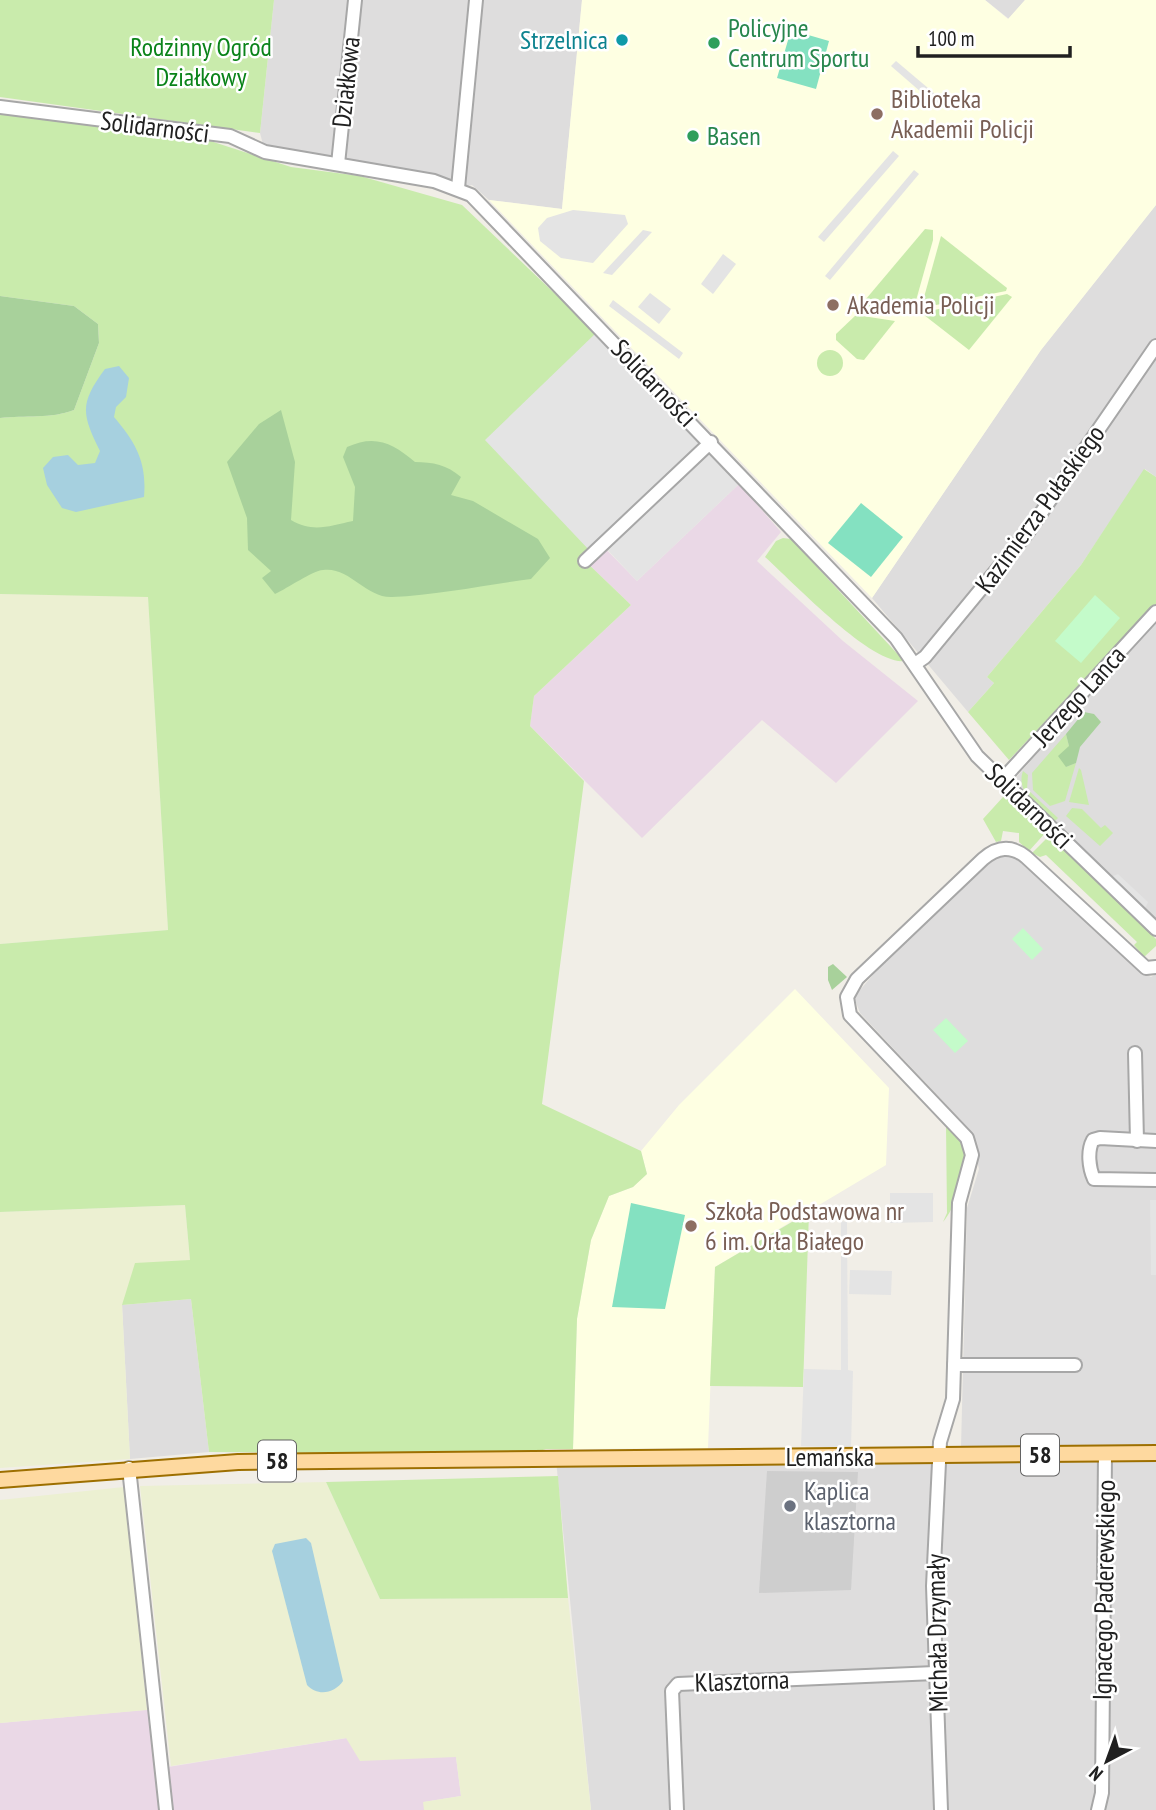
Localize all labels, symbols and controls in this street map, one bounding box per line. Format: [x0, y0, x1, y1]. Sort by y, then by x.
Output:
place label: Policyjne Centrum Sportu [728, 11, 869, 74]
scale bar [918, 14, 1070, 58]
place label: Strzelnica [520, 23, 608, 56]
text: 100 m [928, 25, 974, 52]
park label: Rodzinny Ogród Działkowy [130, 30, 272, 93]
marker: Strzelnica [614, 32, 630, 48]
street label: Działkowa [324, 35, 367, 129]
marker: Policyjne Centrum Sportu [706, 35, 722, 51]
place label: Biblioteka Akademii Policji [891, 82, 1034, 145]
street label: Solidarności [99, 103, 211, 150]
marker: Biblioteka Akademii Policji [869, 106, 885, 122]
place label: Basen [707, 119, 761, 152]
marker: Basen [685, 128, 701, 144]
place label: Akademia Policji [847, 288, 995, 321]
marker: Akademia Policji [825, 297, 841, 313]
street label: Solidarności [605, 332, 704, 433]
street label: Kazimierza Pułaskiego [968, 418, 1112, 599]
street label: Jerzego Lanca [1024, 639, 1132, 753]
street label: Solidarności [979, 756, 1080, 855]
place label: Szkoła Podstawowa nr 6 im. Orła Białego [705, 1194, 904, 1257]
marker: Szkoła Podstawowa nr 6 im. Orła Białego [683, 1218, 699, 1234]
road number: 58 [1021, 1434, 1059, 1476]
street label: Lemańska [786, 1440, 874, 1473]
road number: 58 [258, 1441, 296, 1482]
place label: Kaplica klasztorna [804, 1474, 896, 1537]
street label: Ignacego Paderewskiego [1085, 1480, 1122, 1700]
marker: Kaplica klasztorna [782, 1498, 798, 1514]
street label: Michała Drzymały [919, 1553, 954, 1712]
street label: Klasztorna [694, 1662, 790, 1699]
north arrow [1072, 1726, 1142, 1796]
text: N [1084, 1761, 1108, 1786]

